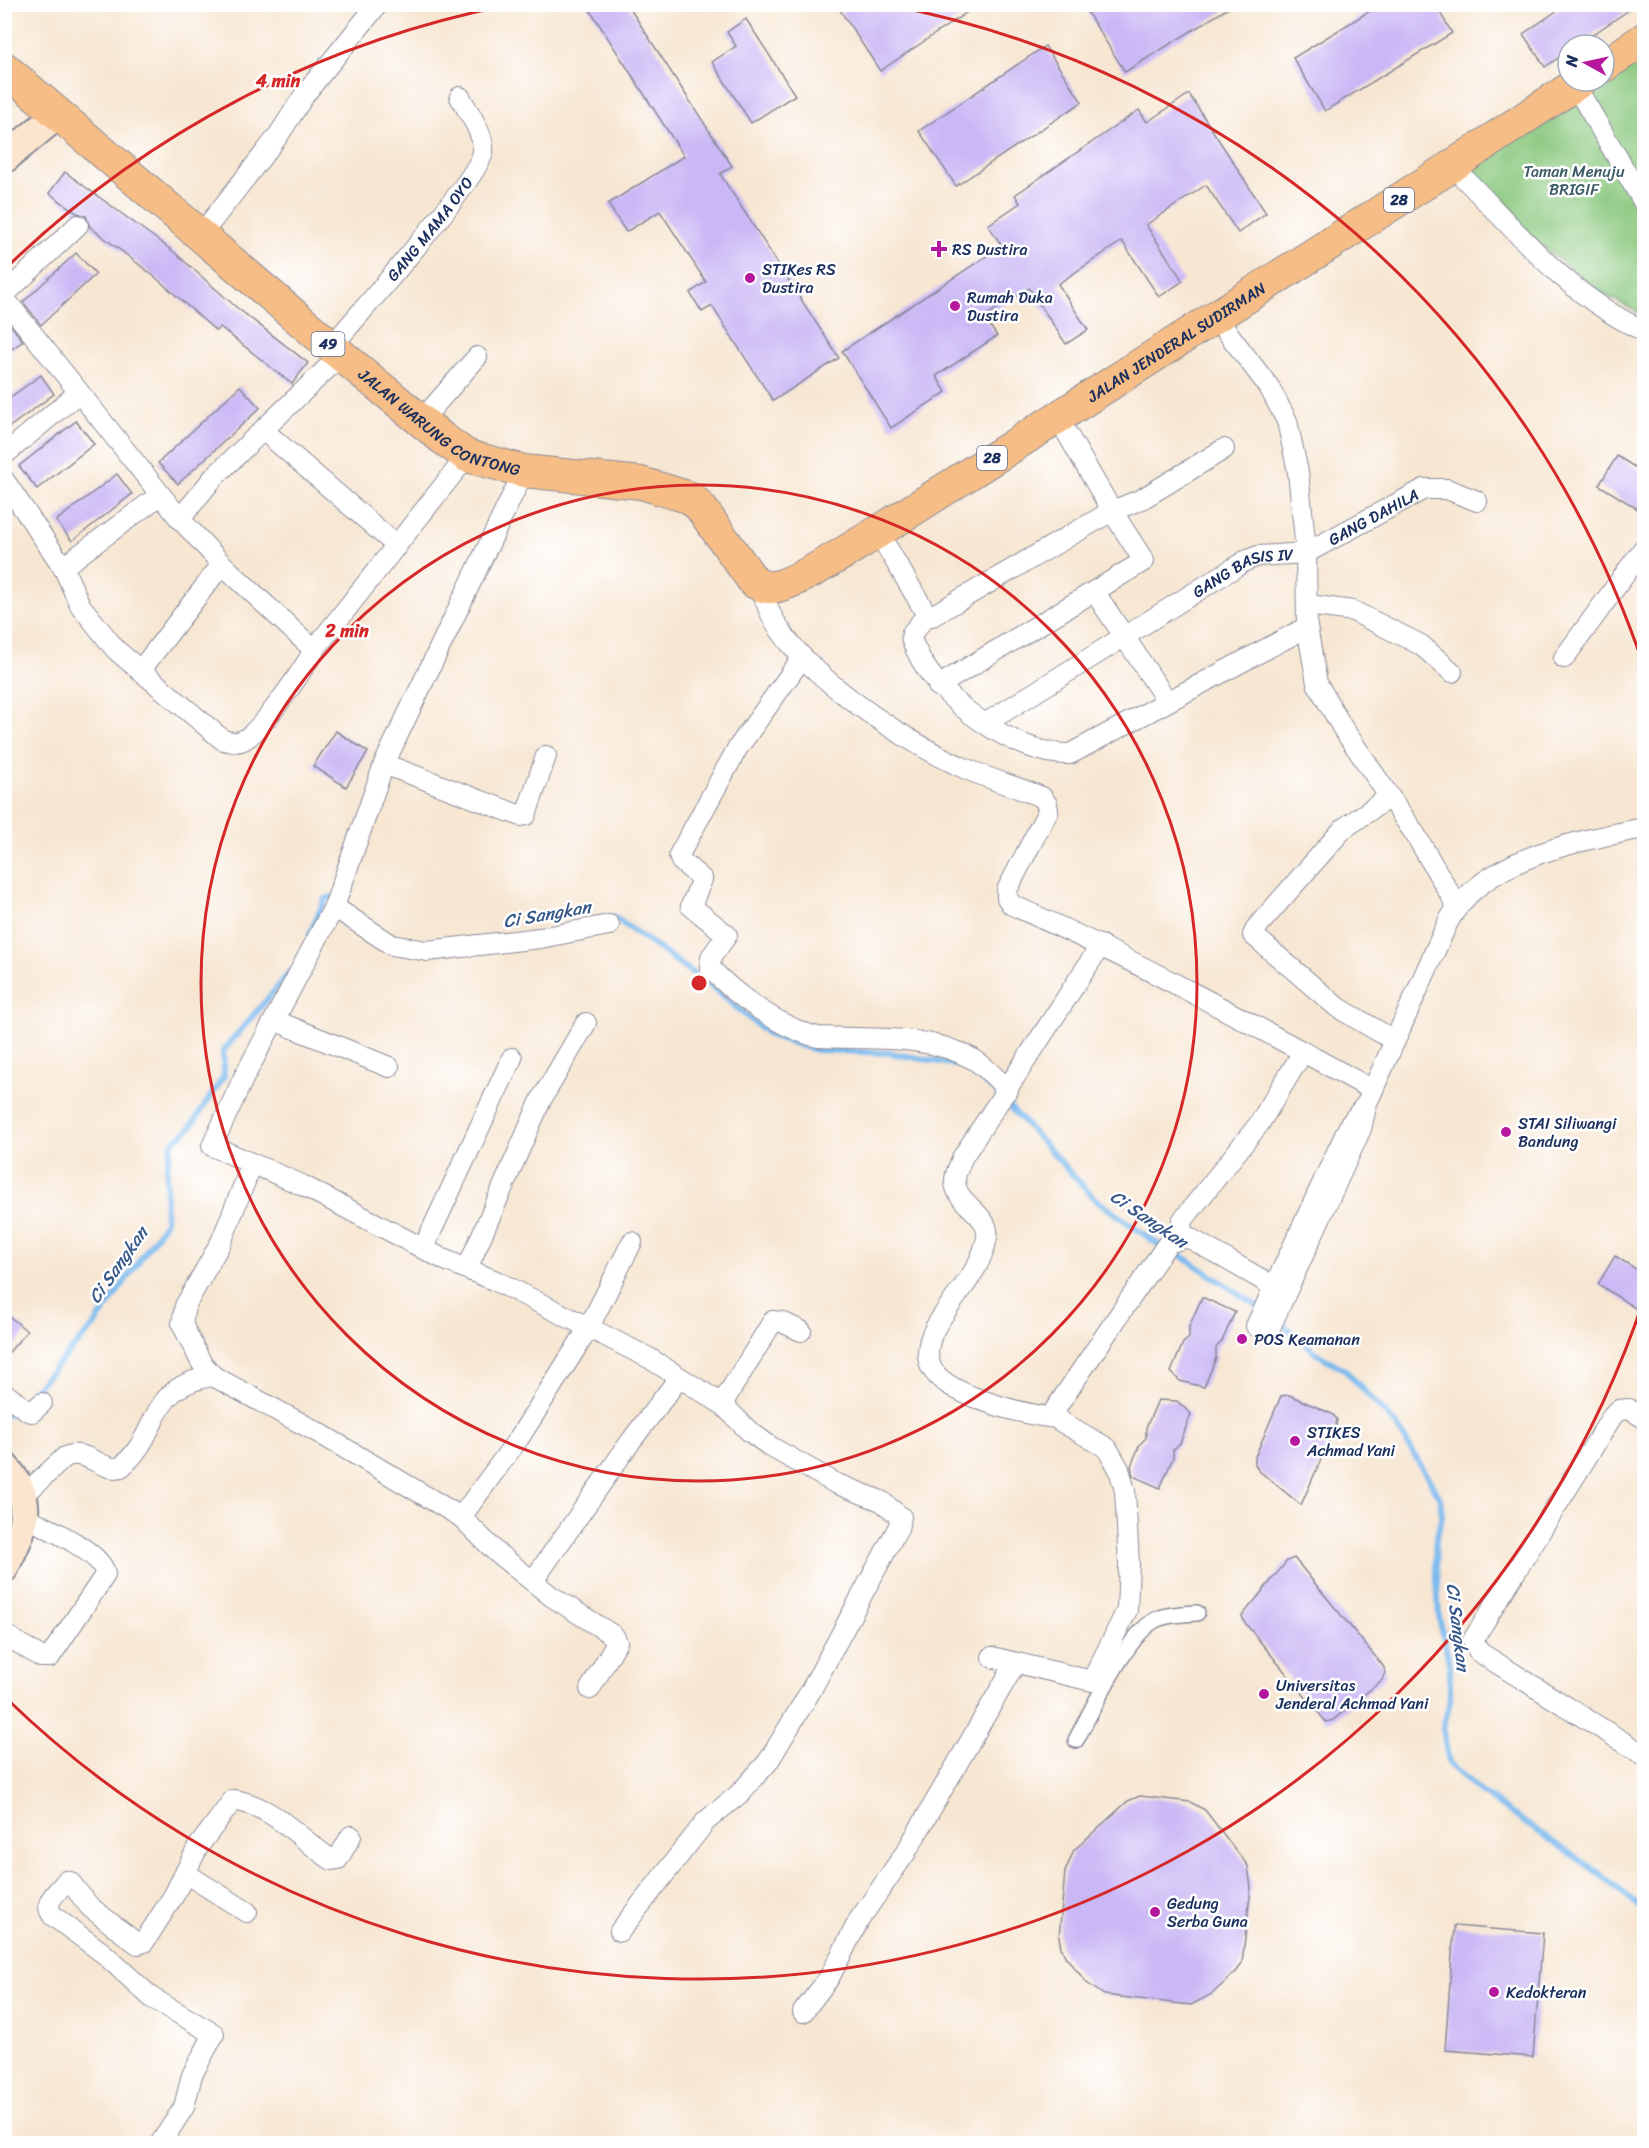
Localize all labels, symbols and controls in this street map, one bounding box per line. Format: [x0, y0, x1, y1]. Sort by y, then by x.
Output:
north arrow [1556, 33, 1616, 93]
text: N [1556, 53, 1587, 69]
text: 4 min [255, 65, 301, 97]
park label: Taman Menuju BRIGIF [1523, 157, 1625, 204]
street label: GANG MAMA OYO [379, 170, 481, 288]
road number: 28 [1384, 188, 1414, 212]
place label: RS Dustira [952, 235, 1027, 264]
marker: RS Dustira [930, 240, 948, 258]
place label: STIKes RS Dustira [762, 255, 836, 302]
marker: STIKes RS Dustira [743, 271, 757, 285]
street label: JALAN JENDERAL SUDIRMAN [1080, 274, 1272, 410]
place label: Rumah Duka Dustira [967, 283, 1053, 330]
marker: Rumah Duka Dustira [948, 299, 962, 313]
road number: 49 [312, 332, 344, 356]
street label: JALAN WARUNG CONTONG [351, 360, 524, 484]
road number: 28 [977, 446, 1007, 470]
street label: GANG DAHILA [1322, 480, 1424, 553]
street label: GANG BASIS IV [1186, 539, 1295, 605]
text: 2 min [324, 615, 369, 647]
water label: Ci Sangkan [501, 890, 596, 937]
centre of rings [689, 973, 709, 993]
place label: STAI Siliwangi Bandung [1518, 1109, 1617, 1156]
marker: STAI Siliwangi Bandung [1499, 1125, 1513, 1139]
water label: Ci Sangkan [1103, 1181, 1196, 1258]
water label: Ci Sangkan [80, 1218, 158, 1310]
place label: POS Keamanan [1254, 1325, 1360, 1354]
marker: POS Keamanan [1235, 1332, 1249, 1346]
place label: STIKES Achmad Yani [1306, 1418, 1396, 1465]
marker: STIKES Achmad Yani [1288, 1434, 1302, 1448]
water label: Ci Sangkan [1437, 1581, 1480, 1675]
place label: Universitas Jenderal Achmad Yani [1275, 1671, 1429, 1718]
marker: Universitas Jenderal Achmad Yani [1257, 1687, 1271, 1701]
place label: Gedung Serba Guna [1167, 1889, 1248, 1936]
marker: Gedung Serba Guna [1148, 1905, 1162, 1919]
place label: Kedokteran [1506, 1978, 1587, 2007]
marker: Kedokteran [1487, 1985, 1501, 1999]

